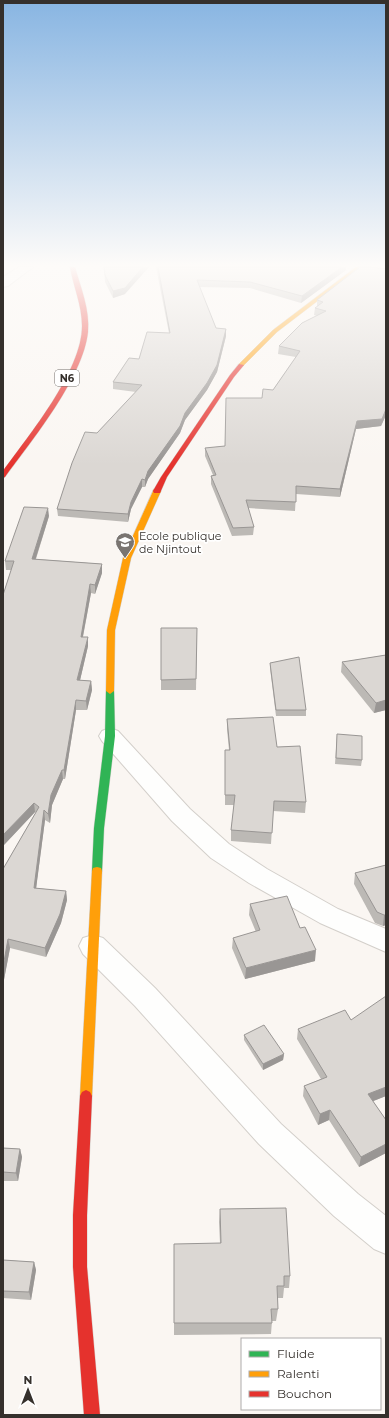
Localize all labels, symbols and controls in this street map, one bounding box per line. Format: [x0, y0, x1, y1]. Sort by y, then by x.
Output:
road number: N6 [55, 370, 79, 386]
place label: Ecole publique de Njintout [139, 529, 222, 556]
school or university icon: Ecole publique de Njintout [114, 531, 136, 559]
legend [241, 1338, 381, 1410]
text: Fluide [277, 1346, 315, 1361]
text: Ralenti [277, 1366, 319, 1381]
north arrow [8, 1370, 48, 1410]
text: N [24, 1373, 32, 1387]
text: Bouchon [277, 1386, 332, 1401]

